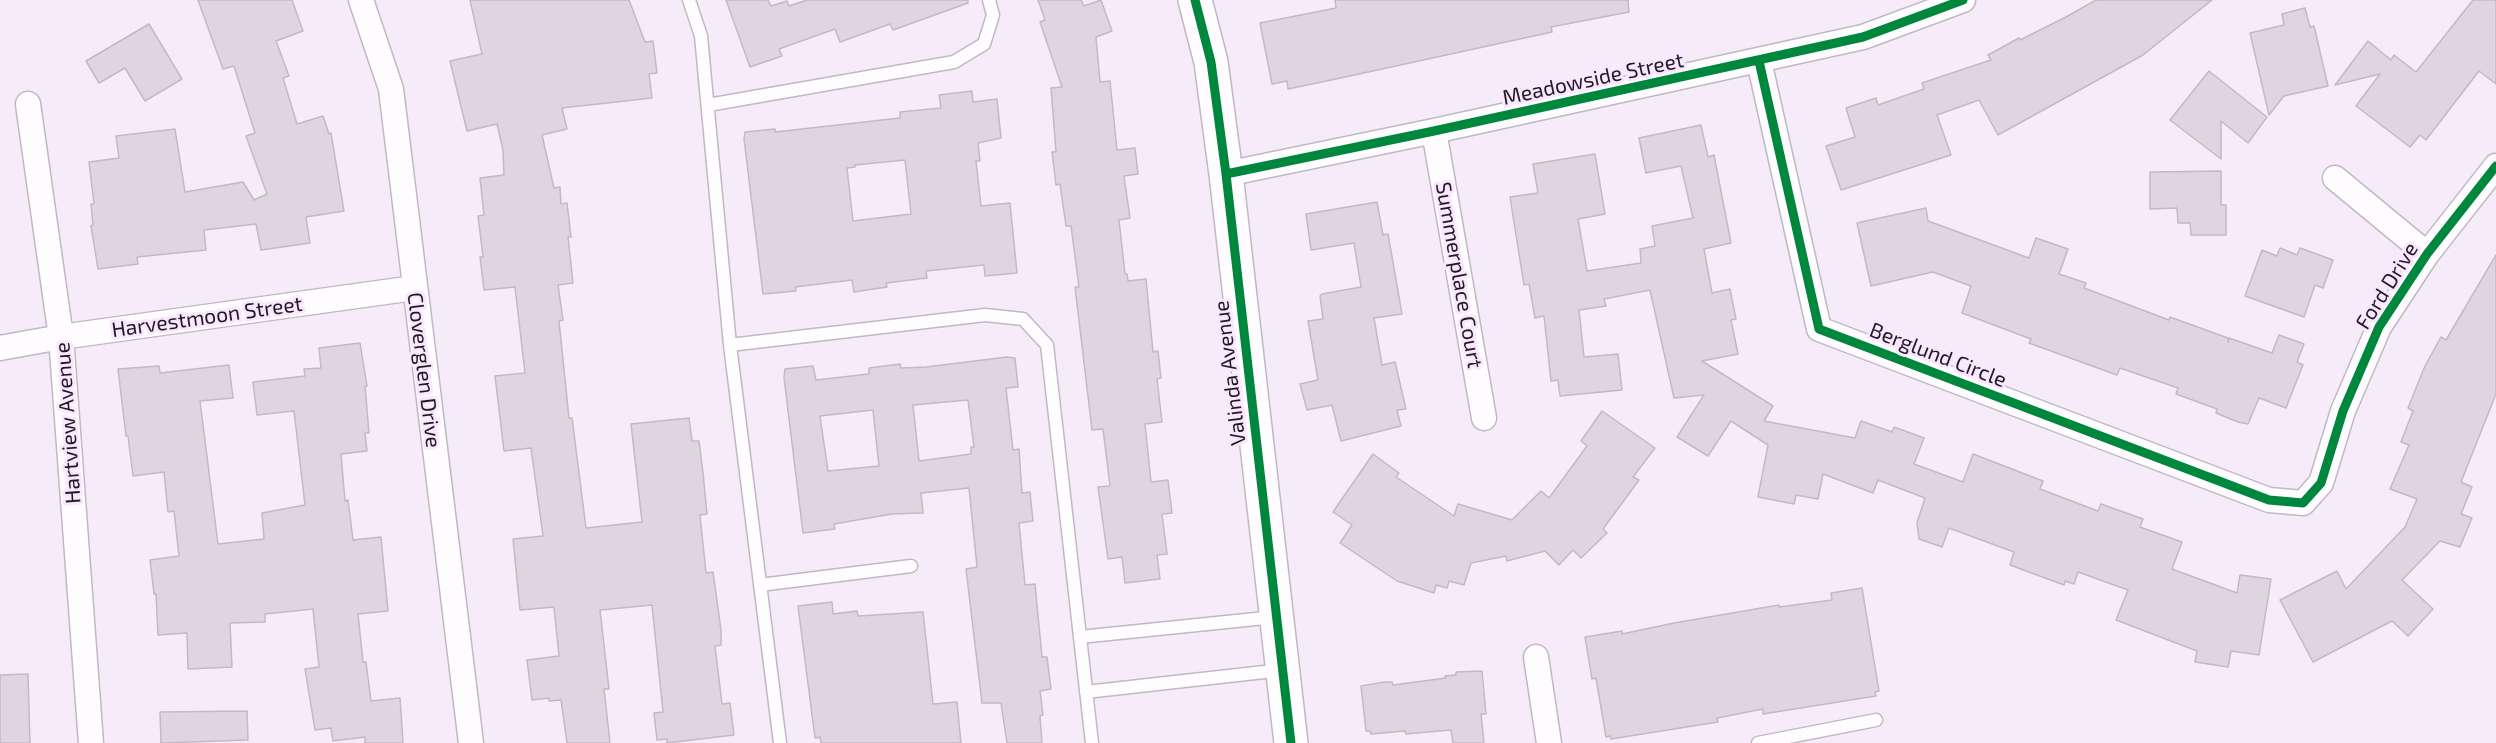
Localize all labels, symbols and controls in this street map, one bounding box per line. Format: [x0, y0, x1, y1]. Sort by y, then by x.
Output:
street label: Meadowside Street [1500, 47, 1686, 111]
street label: Summerplace Court [1430, 180, 1488, 370]
street label: Ford Drive [2350, 238, 2424, 334]
street label: Harvestmoon Street [110, 291, 304, 343]
street label: Cloverglen Drive [402, 291, 446, 449]
street label: Valinda Avenue [1209, 299, 1251, 447]
street label: Berglund Circle [1866, 317, 2010, 393]
street label: Hartview Avenue [50, 341, 86, 505]

